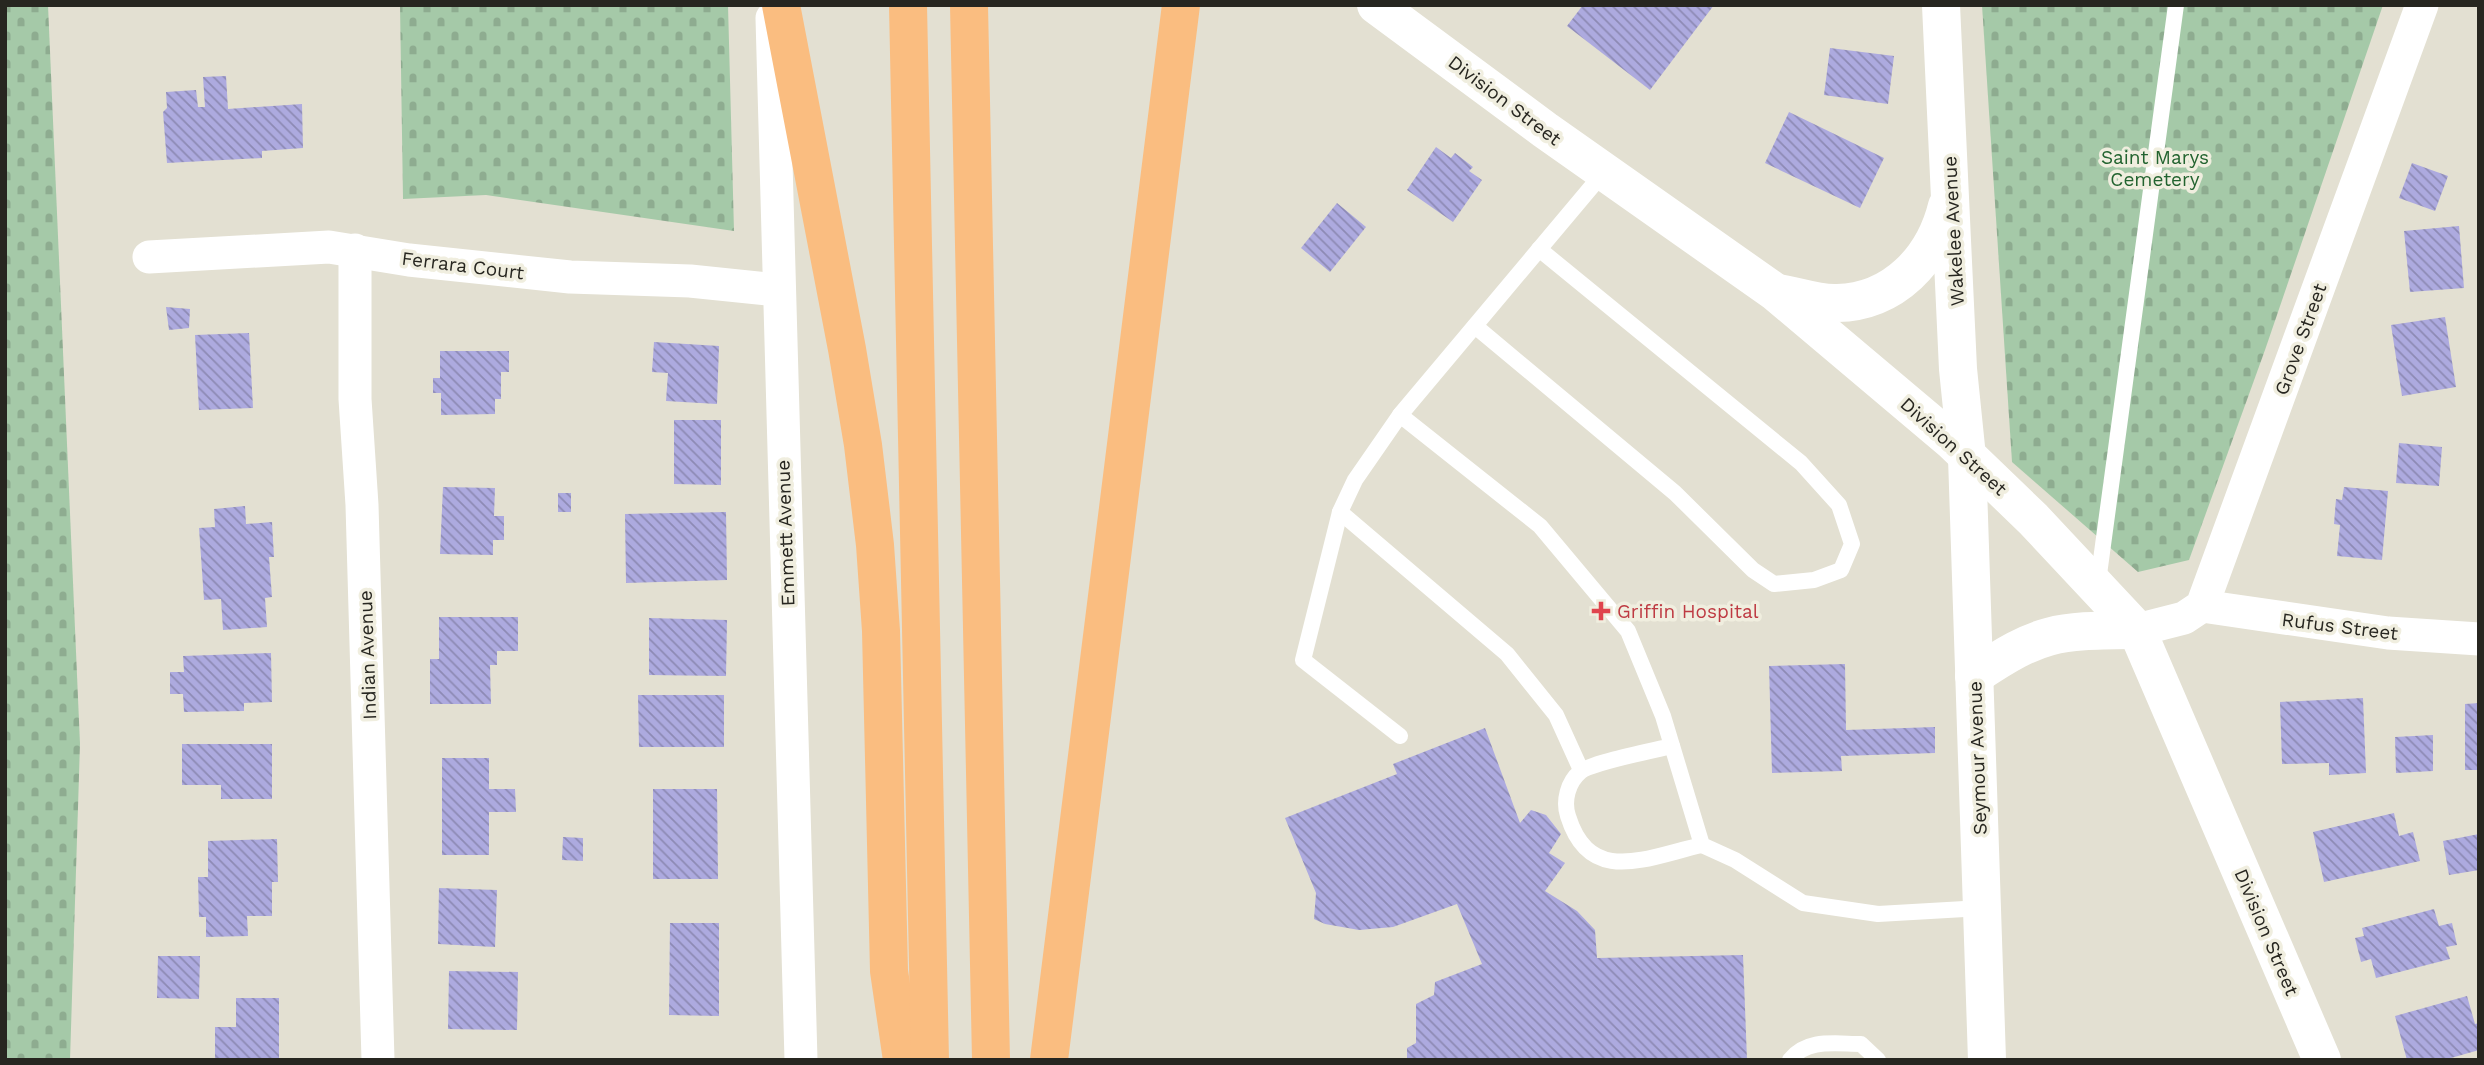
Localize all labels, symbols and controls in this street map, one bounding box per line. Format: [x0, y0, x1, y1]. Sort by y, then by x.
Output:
street label: Division Street [1444, 50, 1566, 150]
park label: Saint Marys Cemetery [2101, 146, 2209, 191]
street label: Wakelee Avenue [1938, 155, 1969, 307]
street label: Ferrara Court [400, 247, 525, 284]
street label: Grove Street [2270, 280, 2331, 398]
street label: Division Street [1896, 392, 2012, 500]
street label: Emmett Avenue [771, 459, 800, 607]
street label: Indian Avenue [354, 590, 381, 720]
place label: Griffin Hospital [1617, 600, 1759, 623]
marker: Griffin Hospital [1591, 601, 1611, 621]
street label: Rufus Street [2280, 608, 2399, 645]
street label: Seymour Avenue [1963, 681, 1992, 835]
street label: Division Street [2229, 865, 2304, 999]

